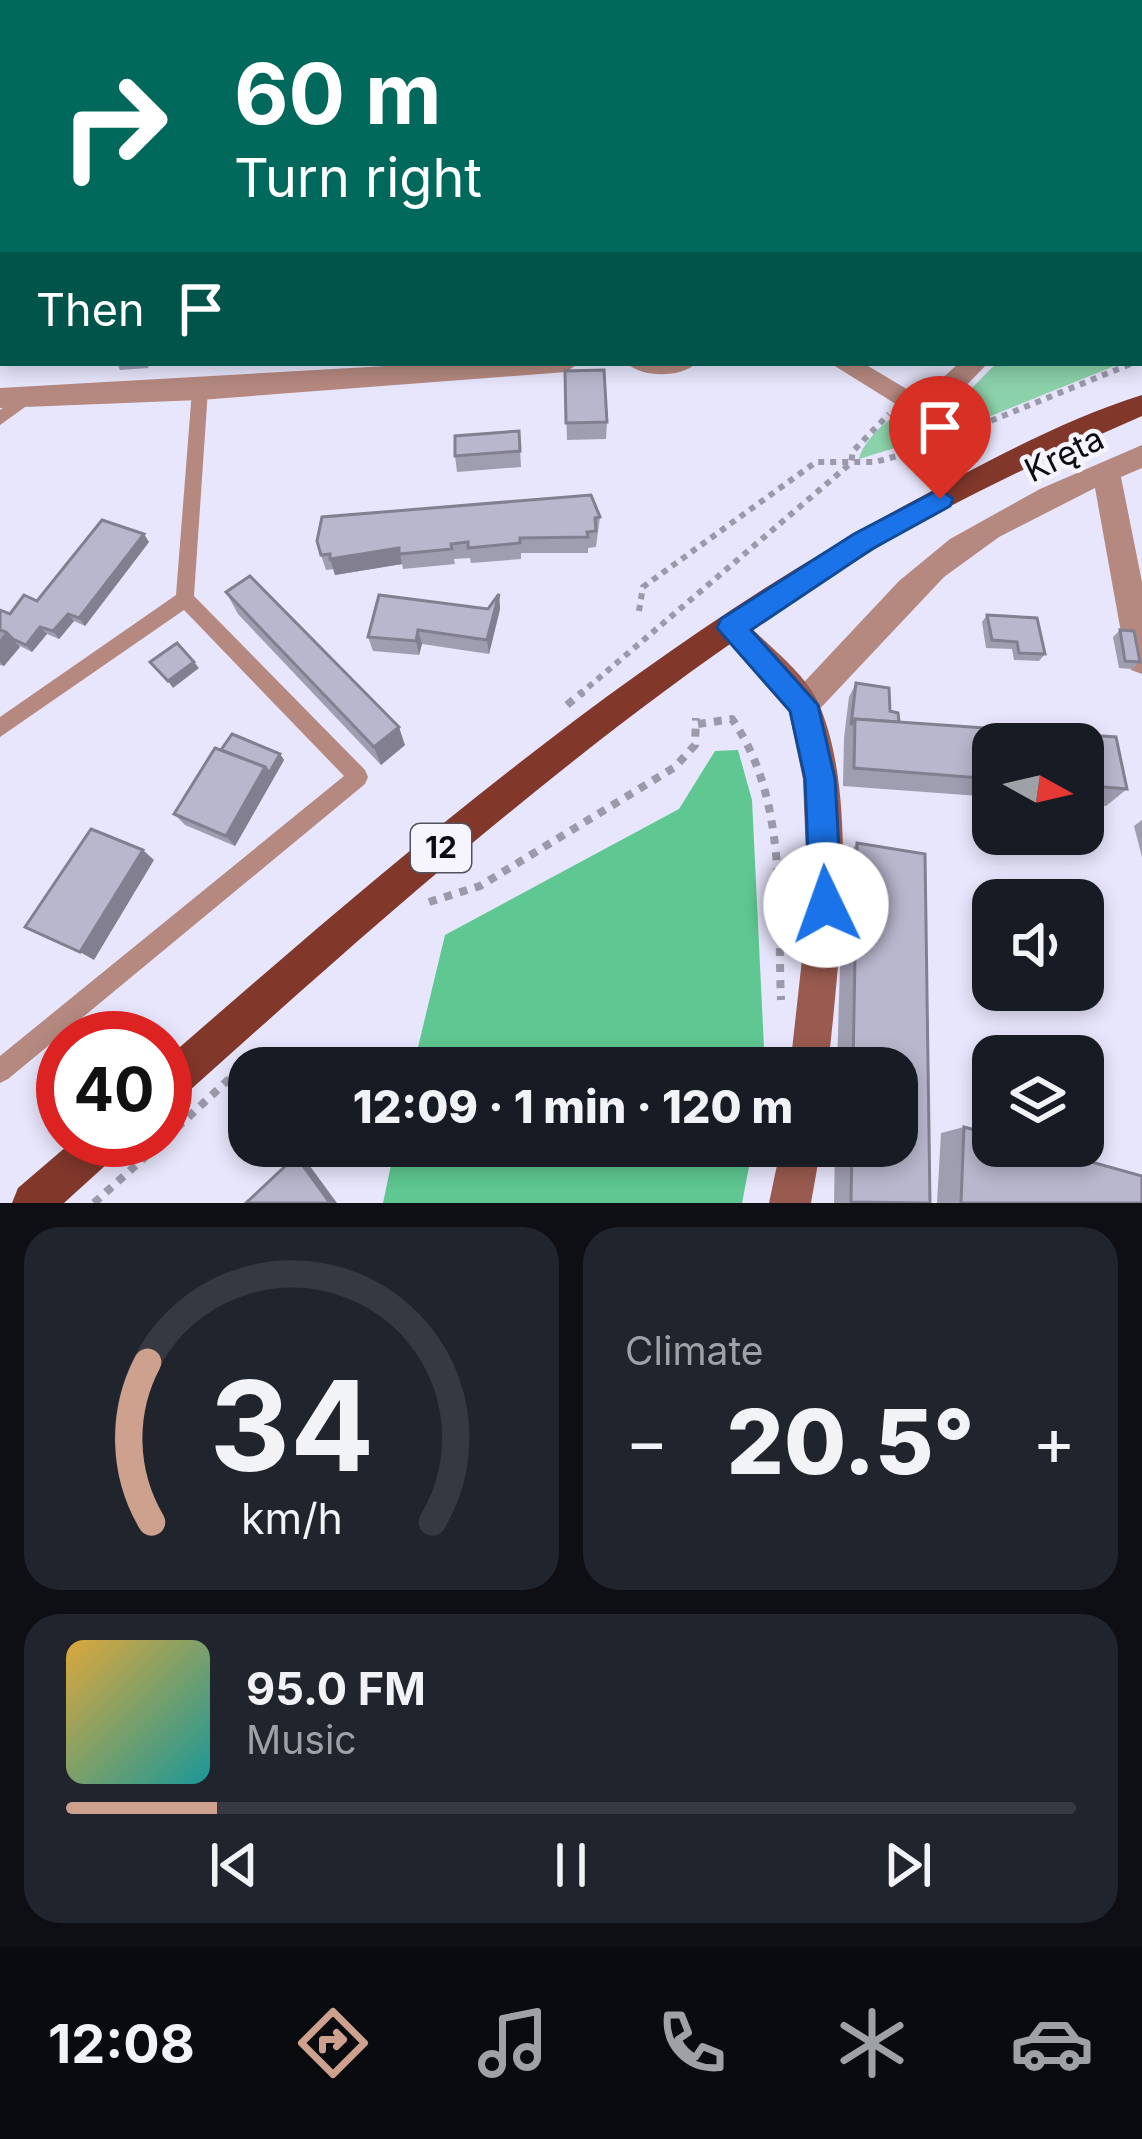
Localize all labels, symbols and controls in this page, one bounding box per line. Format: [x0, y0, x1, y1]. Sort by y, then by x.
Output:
text: 60 m [234, 43, 442, 144]
icon: right [36, 48, 192, 204]
text: Turn right [234, 145, 482, 210]
icon: arrive [168, 276, 234, 342]
text: Then [36, 282, 144, 337]
pin [889, 376, 991, 499]
icon: arrive [907, 394, 973, 460]
street label: Kręta [1018, 418, 1110, 490]
north arrow [972, 723, 1104, 855]
map controls [972, 723, 1104, 1167]
road number: 12 [411, 824, 471, 872]
position arrow [763, 842, 889, 968]
button: sound [972, 879, 1104, 1011]
speed limit sign: 40 [36, 1011, 192, 1167]
button: layers [972, 1035, 1104, 1167]
text: 12:09 · 1 min · 120 m [353, 1079, 793, 1134]
text: Climate [625, 1327, 764, 1374]
text: 34 [209, 1350, 374, 1501]
text: 20.5° [727, 1387, 974, 1496]
text: − [625, 1401, 669, 1481]
text: + [1032, 1401, 1076, 1481]
text: km/h [241, 1491, 342, 1543]
text: 95.0 FM [246, 1661, 426, 1716]
text: Music [246, 1716, 357, 1763]
icon: previous [201, 1832, 267, 1898]
icon: pause [538, 1832, 604, 1898]
icon: next [875, 1832, 941, 1898]
icon: directions [291, 2001, 375, 2085]
icon: music [471, 2001, 555, 2085]
icon: phone [650, 2001, 734, 2085]
icon: climate [830, 2001, 914, 2085]
icon: car [1010, 2001, 1094, 2085]
text: 12:08 [48, 2011, 195, 2076]

